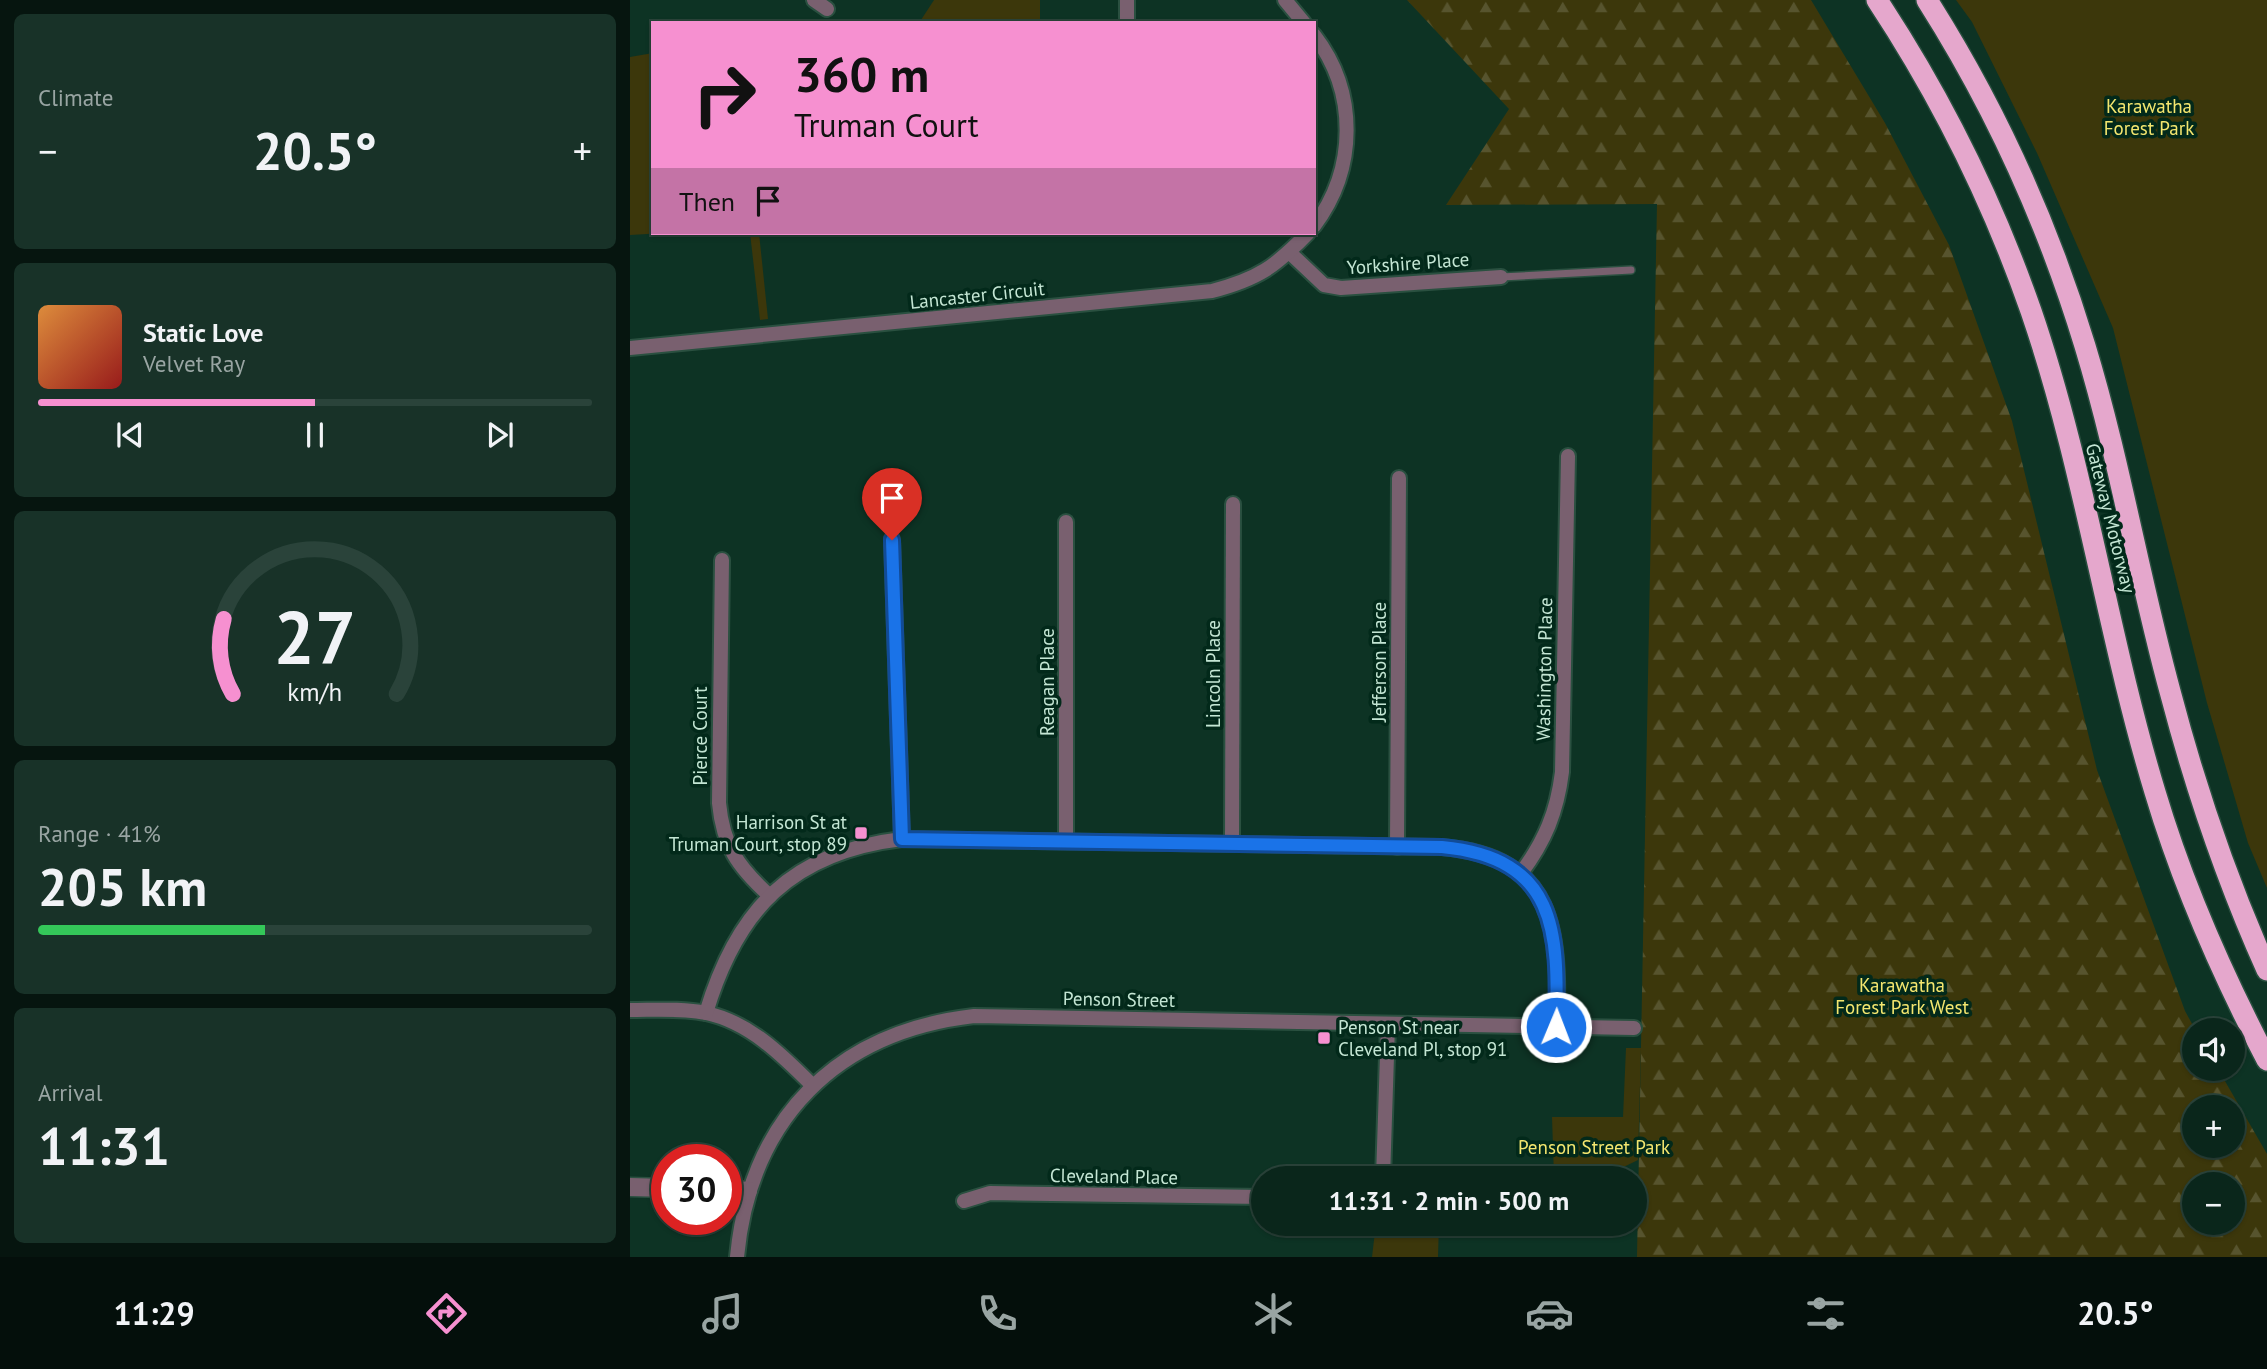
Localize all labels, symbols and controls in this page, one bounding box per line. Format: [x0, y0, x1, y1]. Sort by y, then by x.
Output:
text: 360 m [794, 42, 929, 106]
icon: right [679, 49, 770, 140]
text: Climate [38, 83, 113, 112]
park label: Karawatha Forest Park [2104, 94, 2194, 140]
text: Truman Court [794, 104, 979, 146]
text: 20.5° [253, 117, 377, 184]
text: − [38, 126, 57, 175]
text: + [573, 126, 592, 175]
icon: arrive [749, 182, 787, 220]
text: Then [679, 185, 735, 218]
street label: Yorkshire Place [1346, 247, 1470, 279]
street label: Lancaster Circuit [908, 276, 1046, 314]
text: Static Love [143, 316, 264, 349]
text: Velvet Ray [143, 349, 245, 378]
icon: previous [111, 416, 149, 454]
icon: pause [296, 416, 334, 454]
icon: next [481, 416, 519, 454]
street label: Gateway Motorway [2081, 441, 2141, 596]
pin [862, 468, 922, 540]
icon: arrive [873, 479, 911, 517]
text: 27 [274, 591, 356, 685]
street label: Washington Place [1531, 597, 1557, 741]
street label: Jefferson Place [1367, 602, 1391, 723]
street label: Lincoln Place [1201, 620, 1225, 728]
street label: Reagan Place [1035, 628, 1059, 736]
text: km/h [288, 676, 342, 708]
street label: Pierce Court [688, 686, 712, 785]
place label: Harrison St at Truman Court, stop 89 [669, 810, 848, 856]
text: Range · 41% [38, 819, 161, 848]
marker: Harrison St at Truman Court, stop 89 [853, 825, 869, 841]
text: 205 km [38, 853, 207, 920]
park label: Karawatha Forest Park West [1835, 973, 1969, 1019]
street label: Penson Street [1063, 986, 1176, 1012]
position arrow [1519, 990, 1593, 1064]
place label: Penson St near Cleveland Pl, stop 91 [1338, 1015, 1507, 1061]
map controls [2182, 1018, 2245, 1235]
button: sound [2182, 1018, 2245, 1081]
marker: Penson St near Cleveland Pl, stop 91 [1316, 1030, 1332, 1046]
text: Arrival [38, 1078, 102, 1107]
button: + [2182, 1095, 2245, 1158]
text: 11:31 [38, 1112, 170, 1179]
park label: Penson Street Park [1518, 1135, 1670, 1159]
speed limit sign: 30 [651, 1144, 742, 1235]
street label: Cleveland Place [1050, 1163, 1178, 1189]
button: − [2182, 1172, 2245, 1235]
text: 11:31 · 2 min · 500 m [1329, 1184, 1569, 1217]
icon: directions [422, 1289, 471, 1338]
icon: music [698, 1289, 747, 1338]
icon: phone [973, 1289, 1022, 1338]
icon: climate [1249, 1289, 1298, 1338]
icon: car [1525, 1289, 1574, 1338]
icon: filters [1801, 1289, 1850, 1338]
text: 11:29 [113, 1292, 195, 1334]
text: 20.5° [2077, 1292, 2154, 1334]

